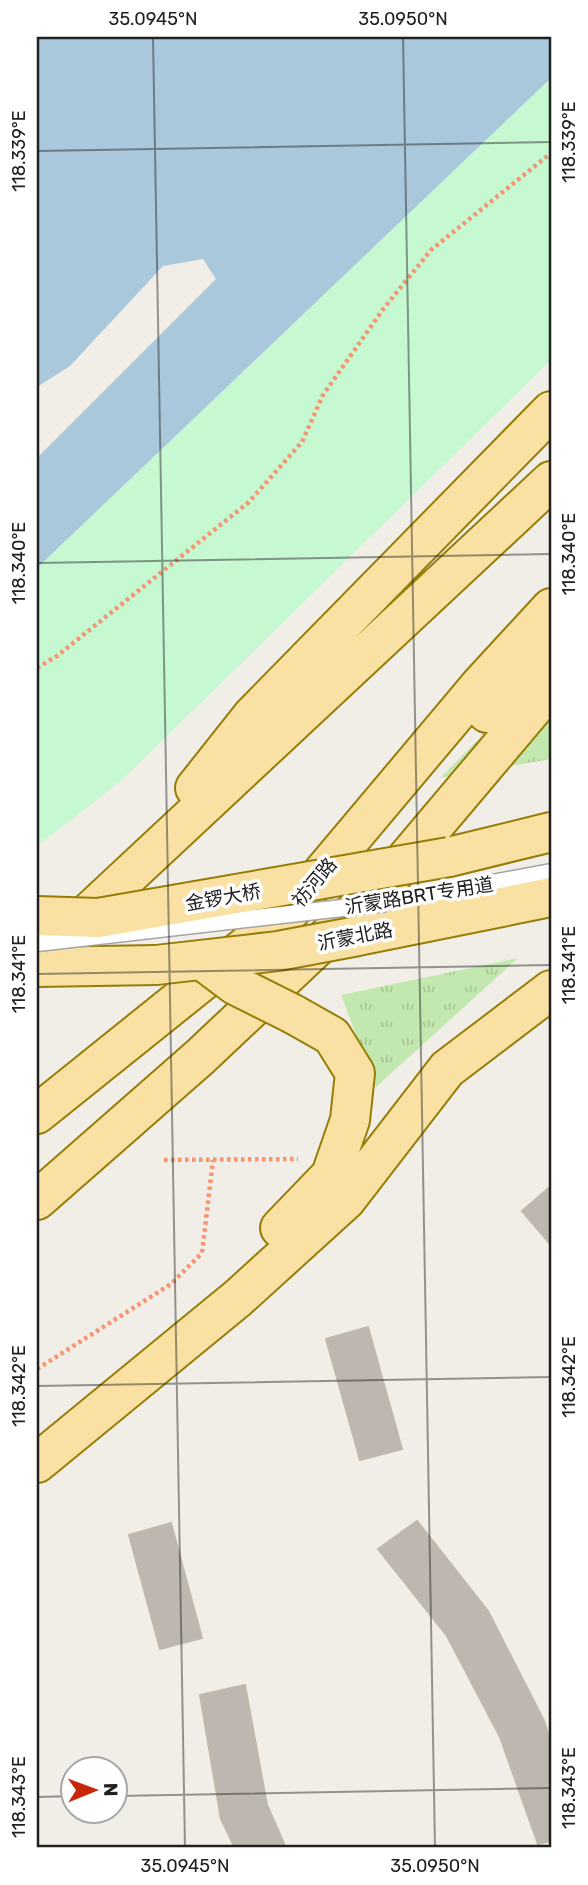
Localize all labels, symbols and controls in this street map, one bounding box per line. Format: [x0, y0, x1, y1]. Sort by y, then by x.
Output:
text: 35.0945°N [109, 8, 197, 30]
text: 35.0950°N [358, 8, 448, 30]
text: 118.339°E [558, 101, 580, 183]
text: 118.339°E [8, 110, 30, 192]
text: 118.340°E [558, 513, 580, 595]
text: 118.340°E [8, 522, 30, 604]
street label: 祊河路 [287, 853, 342, 912]
street label: 沂蒙路BRT专用道 [343, 872, 495, 919]
street label: 金锣大桥 [184, 880, 263, 915]
street label: 沂蒙北路 [316, 918, 395, 955]
text: 118.341°E [558, 926, 580, 1004]
text: 118.341°E [8, 935, 30, 1013]
text: 118.342°E [558, 1336, 580, 1418]
text: 118.342°E [8, 1345, 30, 1427]
text: 118.343°E [558, 1747, 580, 1829]
text: 118.343°E [8, 1756, 30, 1838]
north arrow [60, 1756, 130, 1826]
text: N [99, 1783, 122, 1797]
text: 35.0945°N [141, 1855, 229, 1877]
text: 35.0950°N [390, 1855, 480, 1877]

